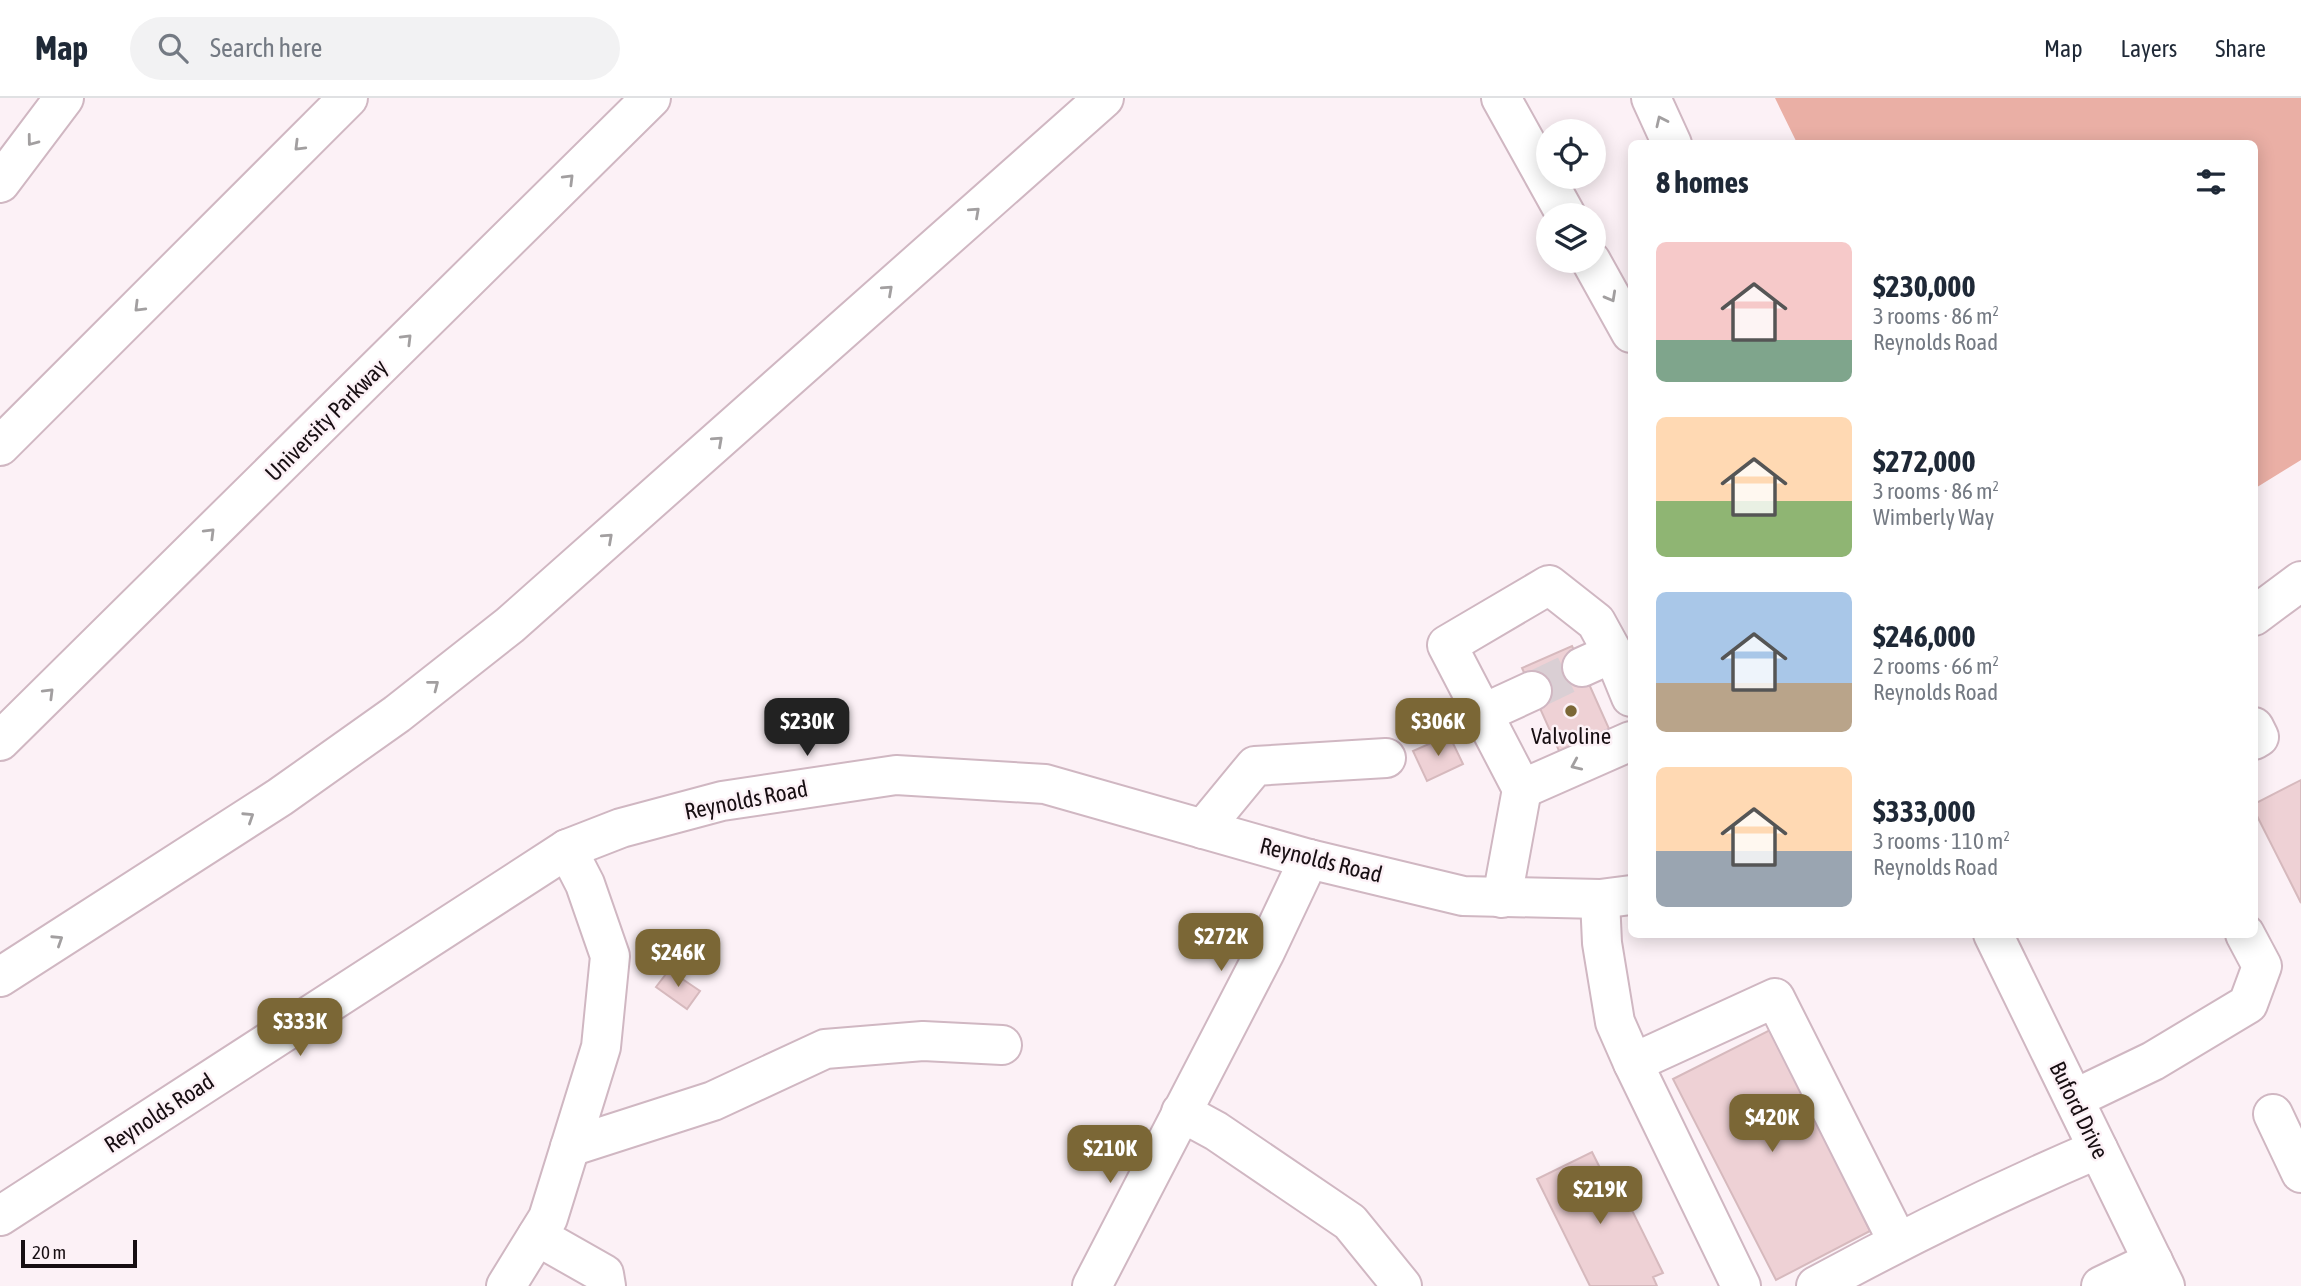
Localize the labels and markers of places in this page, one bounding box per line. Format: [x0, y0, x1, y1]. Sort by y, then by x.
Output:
pin: $230K [758, 698, 856, 758]
pin: $306K [1389, 698, 1487, 758]
marker: Valvoline [1563, 703, 1579, 719]
place label: Valvoline [1531, 723, 1611, 749]
pin: $272K [1172, 914, 1270, 973]
pin: $246K [629, 930, 727, 989]
pin: $333K [251, 998, 349, 1058]
pin: $420K [1723, 1094, 1821, 1154]
pin: $210K [1061, 1126, 1159, 1185]
pin: $219K [1551, 1166, 1649, 1226]

